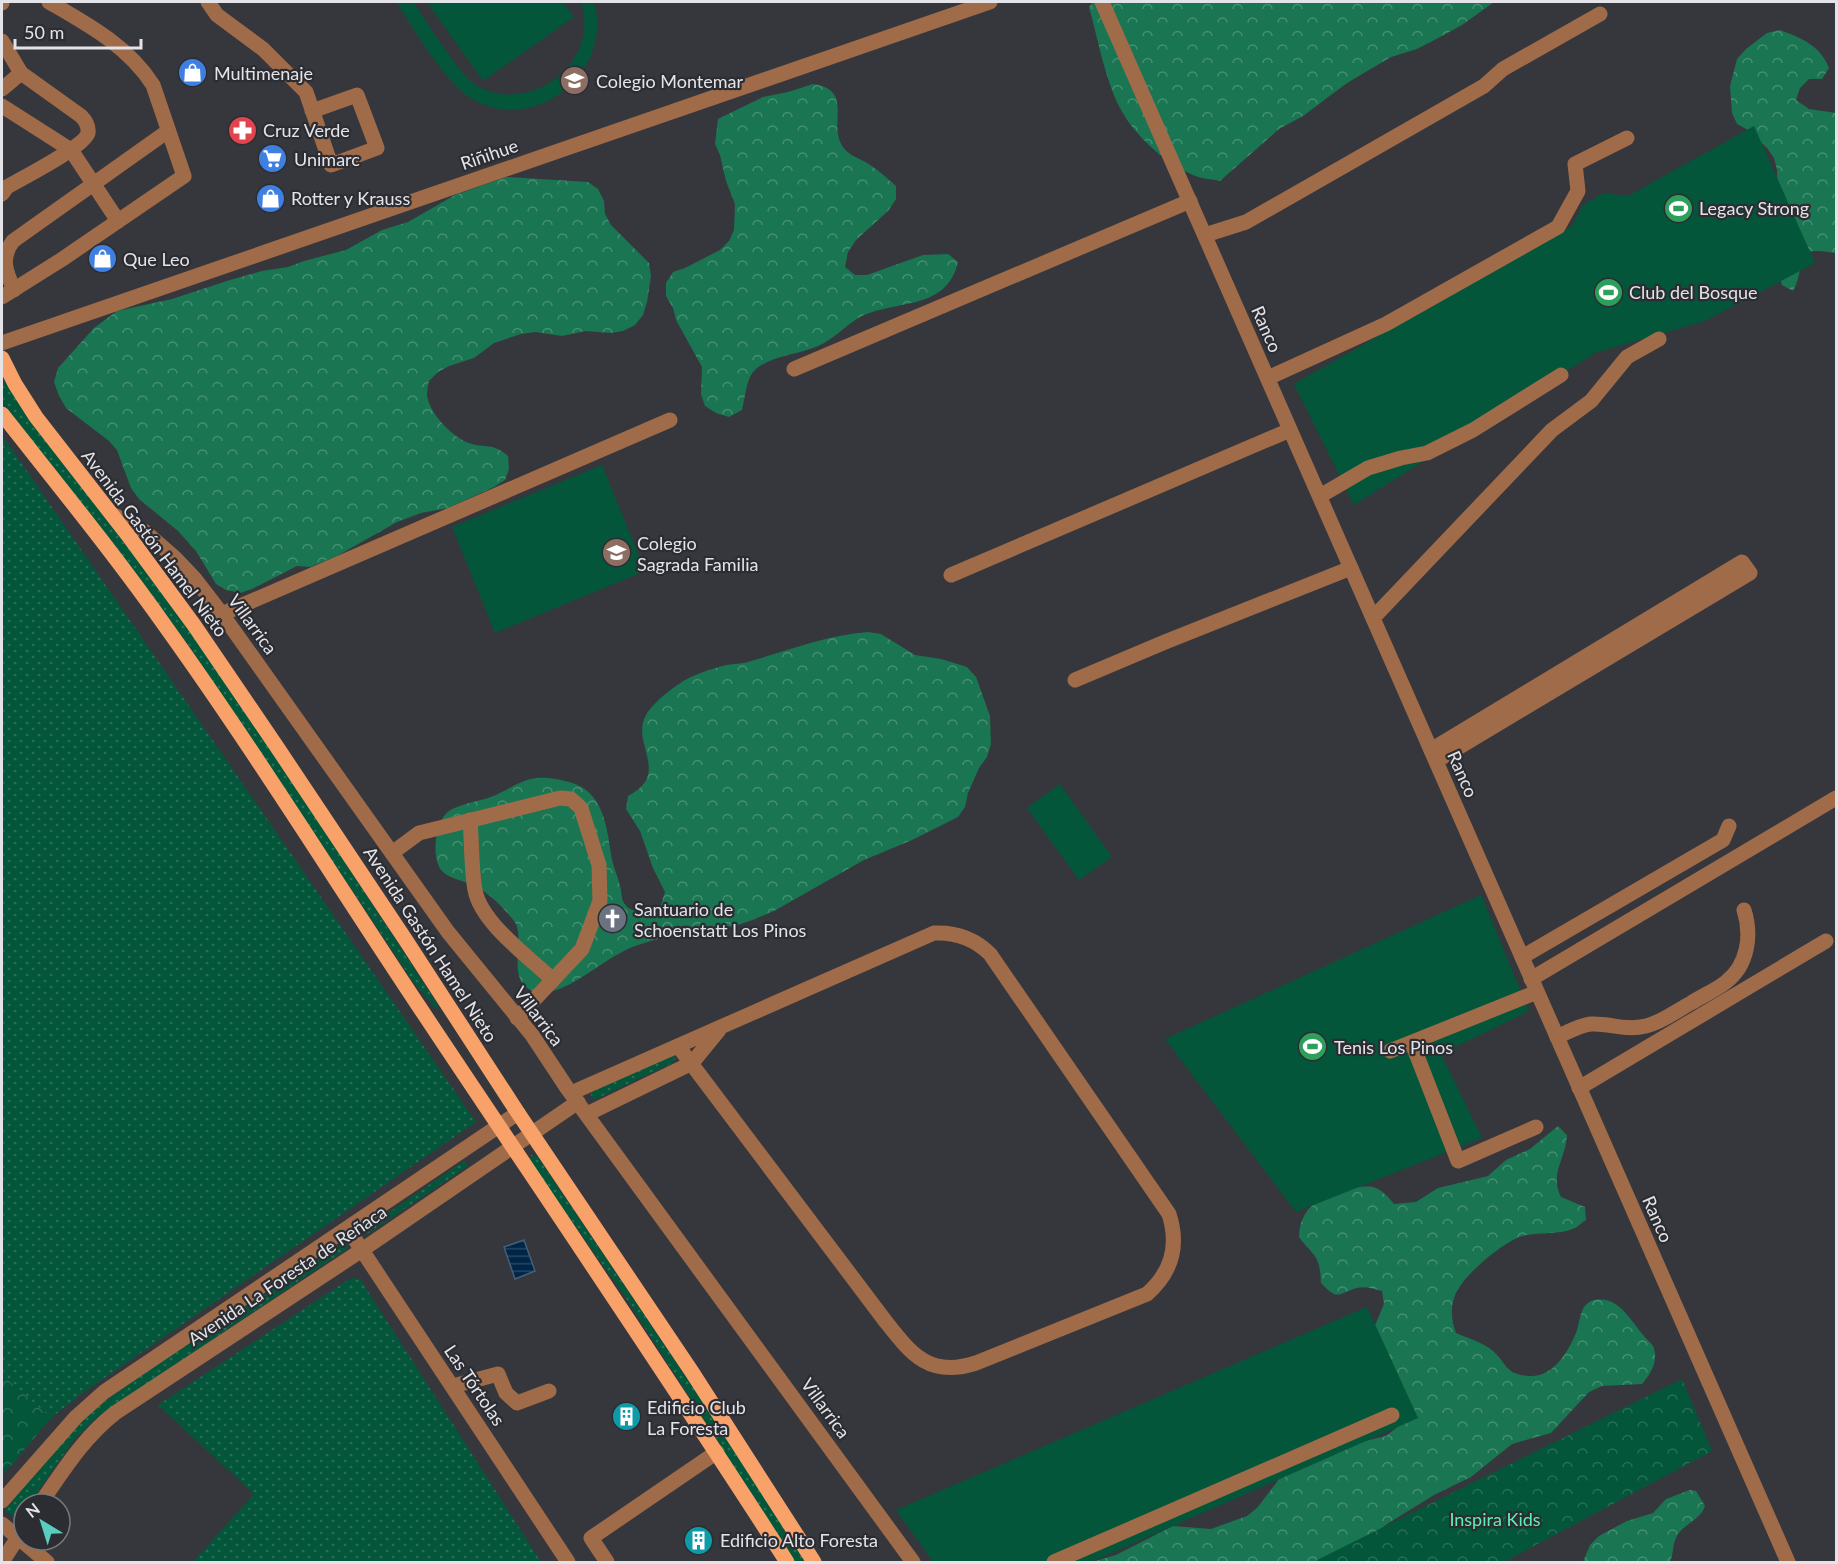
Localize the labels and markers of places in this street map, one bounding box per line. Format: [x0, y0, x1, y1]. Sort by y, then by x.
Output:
shop icon: Multimenaje [177, 57, 209, 89]
place label: Multimenaje [214, 62, 313, 84]
school or university icon: Colegio Montemar [559, 65, 591, 97]
place label: Colegio Montemar [596, 70, 744, 92]
pharmacy icon: Cruz Verde [226, 114, 258, 146]
place label: Cruz Verde [263, 119, 350, 141]
supermarket icon: Unimarc [257, 143, 289, 175]
place label: Unimarc [294, 148, 360, 170]
shop icon: Rotter y Krauss [254, 182, 286, 214]
place label: Rotter y Krauss [291, 187, 410, 209]
sports icon: Legacy Strong [1662, 192, 1694, 224]
place label: Legacy Strong [1699, 197, 1809, 219]
shop icon: Que Leo [86, 243, 118, 275]
place label: Que Leo [123, 248, 190, 270]
sports icon: Club del Bosque [1592, 276, 1624, 308]
place label: Club del Bosque [1629, 281, 1758, 303]
place label: Colegio Sagrada Familia [637, 532, 758, 575]
school or university icon: Colegio Sagrada Familia [600, 537, 632, 569]
place label: Santuario de Schoenstatt Los Pinos [634, 898, 807, 941]
church icon: Santuario de Schoenstatt Los Pinos [597, 903, 629, 935]
sports icon: Tenis Los Pinos [1297, 1031, 1329, 1063]
place label: Tenis Los Pinos [1334, 1036, 1453, 1058]
place label: Edificio Club La Foresta [647, 1396, 746, 1439]
building icon: Edificio Club La Foresta [610, 1401, 642, 1433]
building icon: Edificio Alto Foresta [683, 1524, 715, 1556]
place label: Edificio Alto Foresta [720, 1529, 878, 1551]

